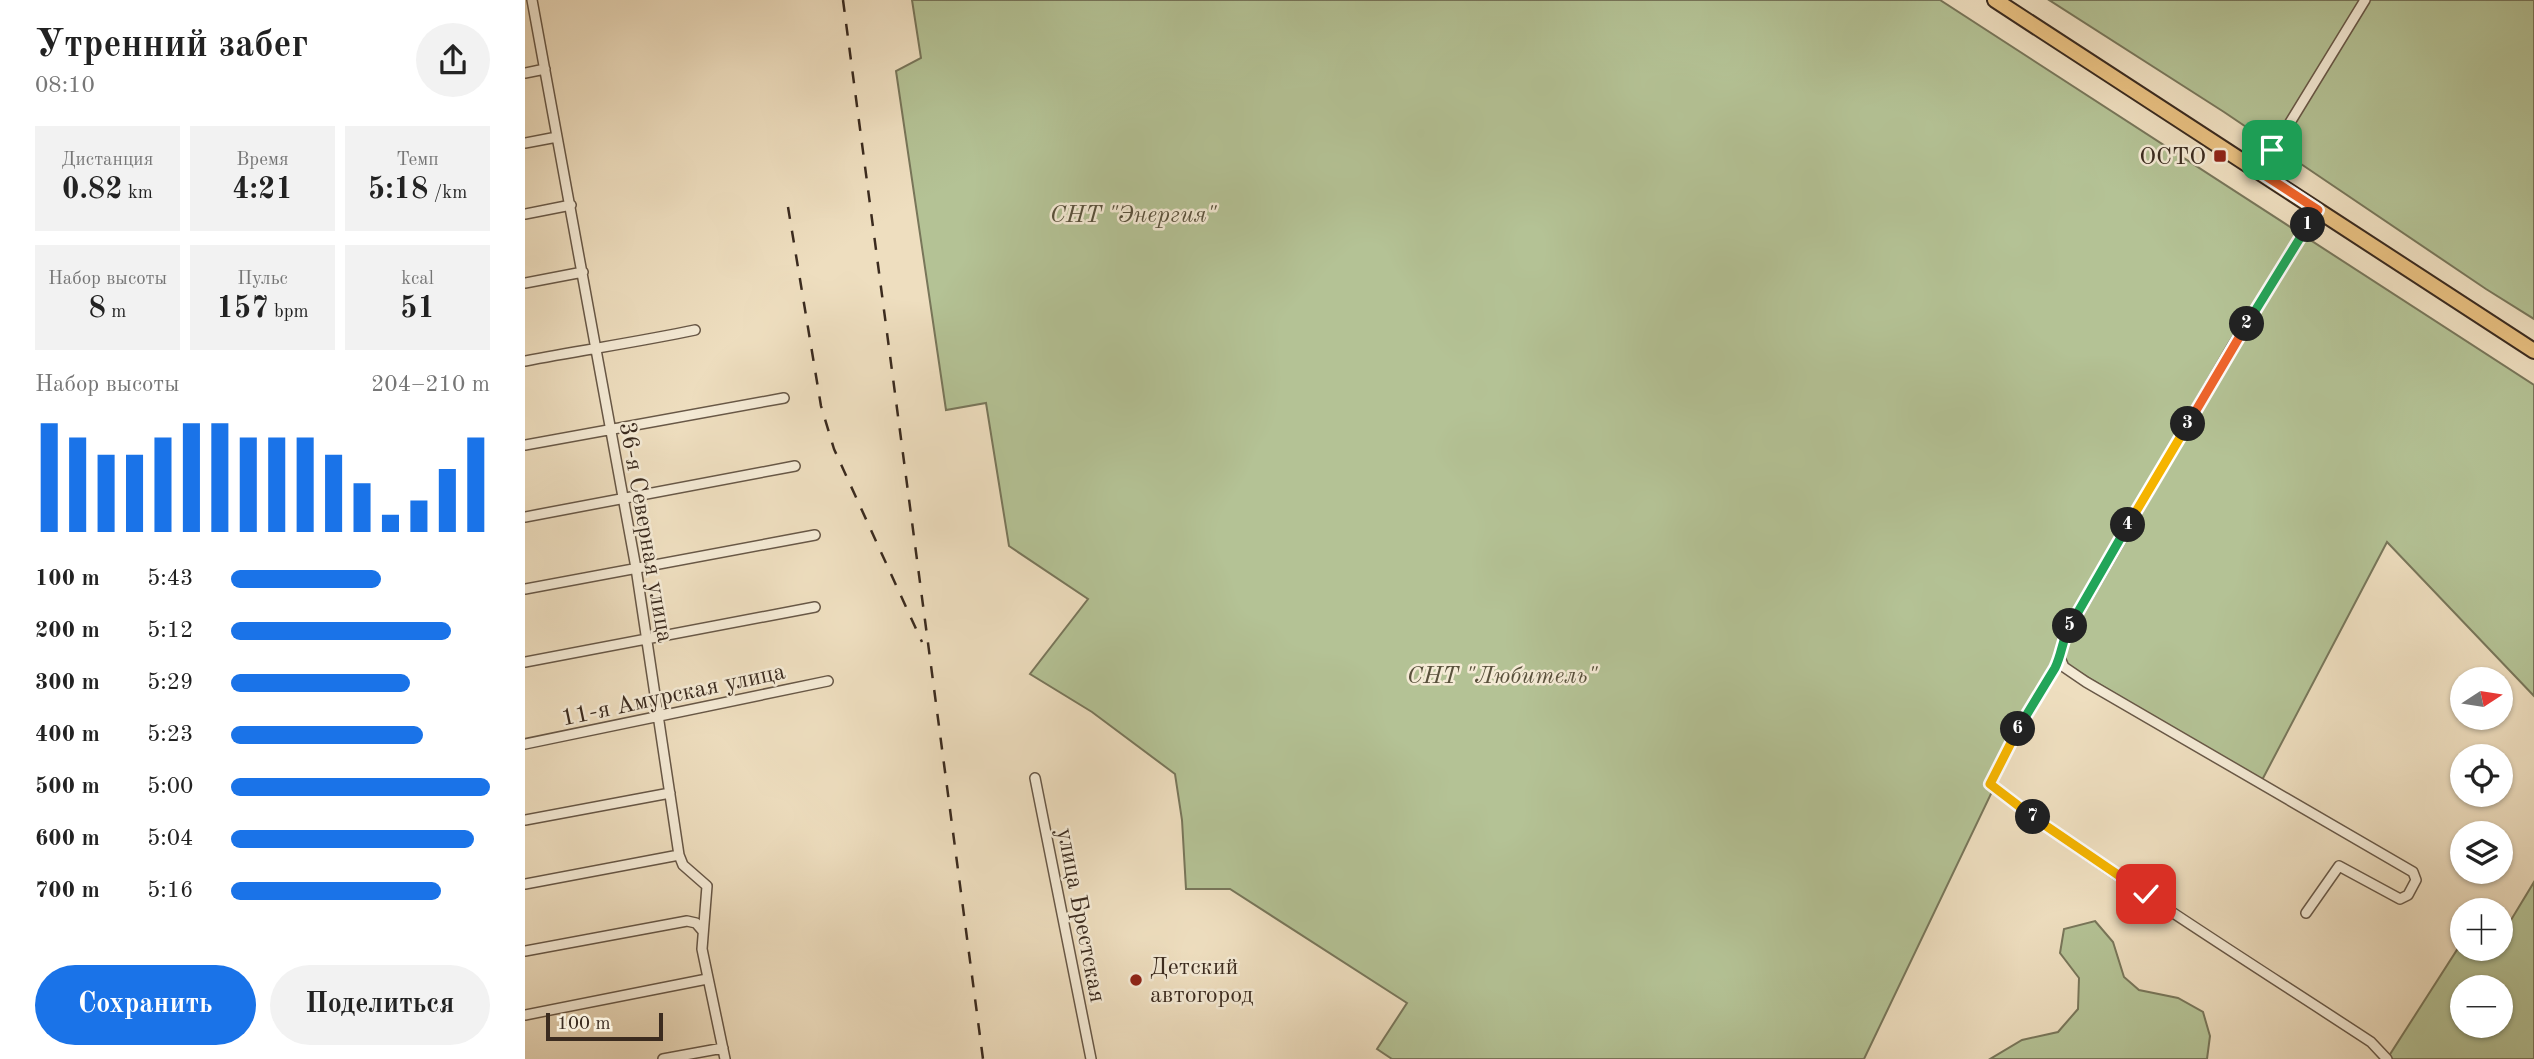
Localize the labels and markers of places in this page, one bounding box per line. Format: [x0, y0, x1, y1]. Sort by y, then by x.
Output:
pin [2242, 120, 2302, 180]
place label: ОСТО [2139, 146, 2206, 170]
marker: ОСТО [2212, 148, 2228, 164]
pin: 1 [2291, 208, 2325, 243]
pin: 2 [2229, 306, 2265, 342]
pin: 3 [2171, 406, 2205, 442]
pin: 4 [2111, 508, 2145, 542]
pin: 5 [2053, 608, 2087, 644]
pin: 6 [2001, 712, 2035, 746]
pin: 7 [2015, 800, 2051, 834]
pin [2116, 864, 2176, 924]
place label: Детский автогород [1150, 956, 1253, 1008]
marker: Детский автогород [1128, 972, 1144, 988]

